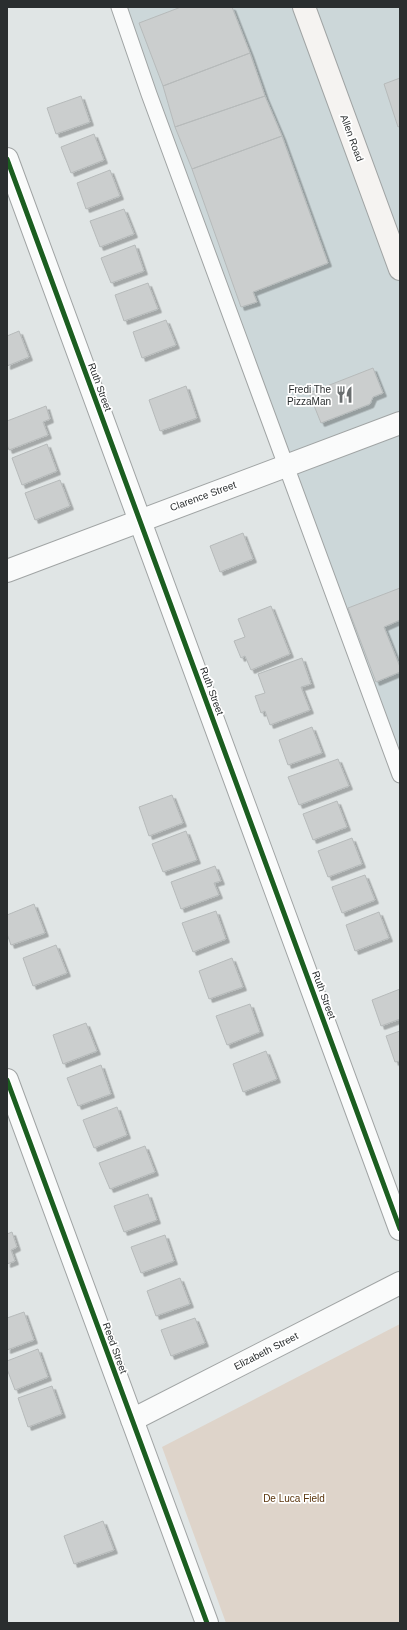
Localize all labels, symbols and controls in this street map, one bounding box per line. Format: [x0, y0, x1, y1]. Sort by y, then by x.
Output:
street label: Allen Road [338, 113, 366, 163]
street label: Ruth Street [86, 361, 114, 413]
place label: Fredi The PizzaMan [287, 384, 331, 407]
restaurant icon: Fredi The PizzaMan [334, 385, 354, 405]
street label: Clarence Street [168, 479, 238, 513]
street label: Ruth Street [198, 665, 226, 717]
street label: Ruth Street [310, 969, 338, 1021]
street label: Reed Street [101, 1321, 129, 1375]
street label: Elizabeth Street [232, 1330, 300, 1372]
park label: De Luca Field [263, 1493, 325, 1504]

